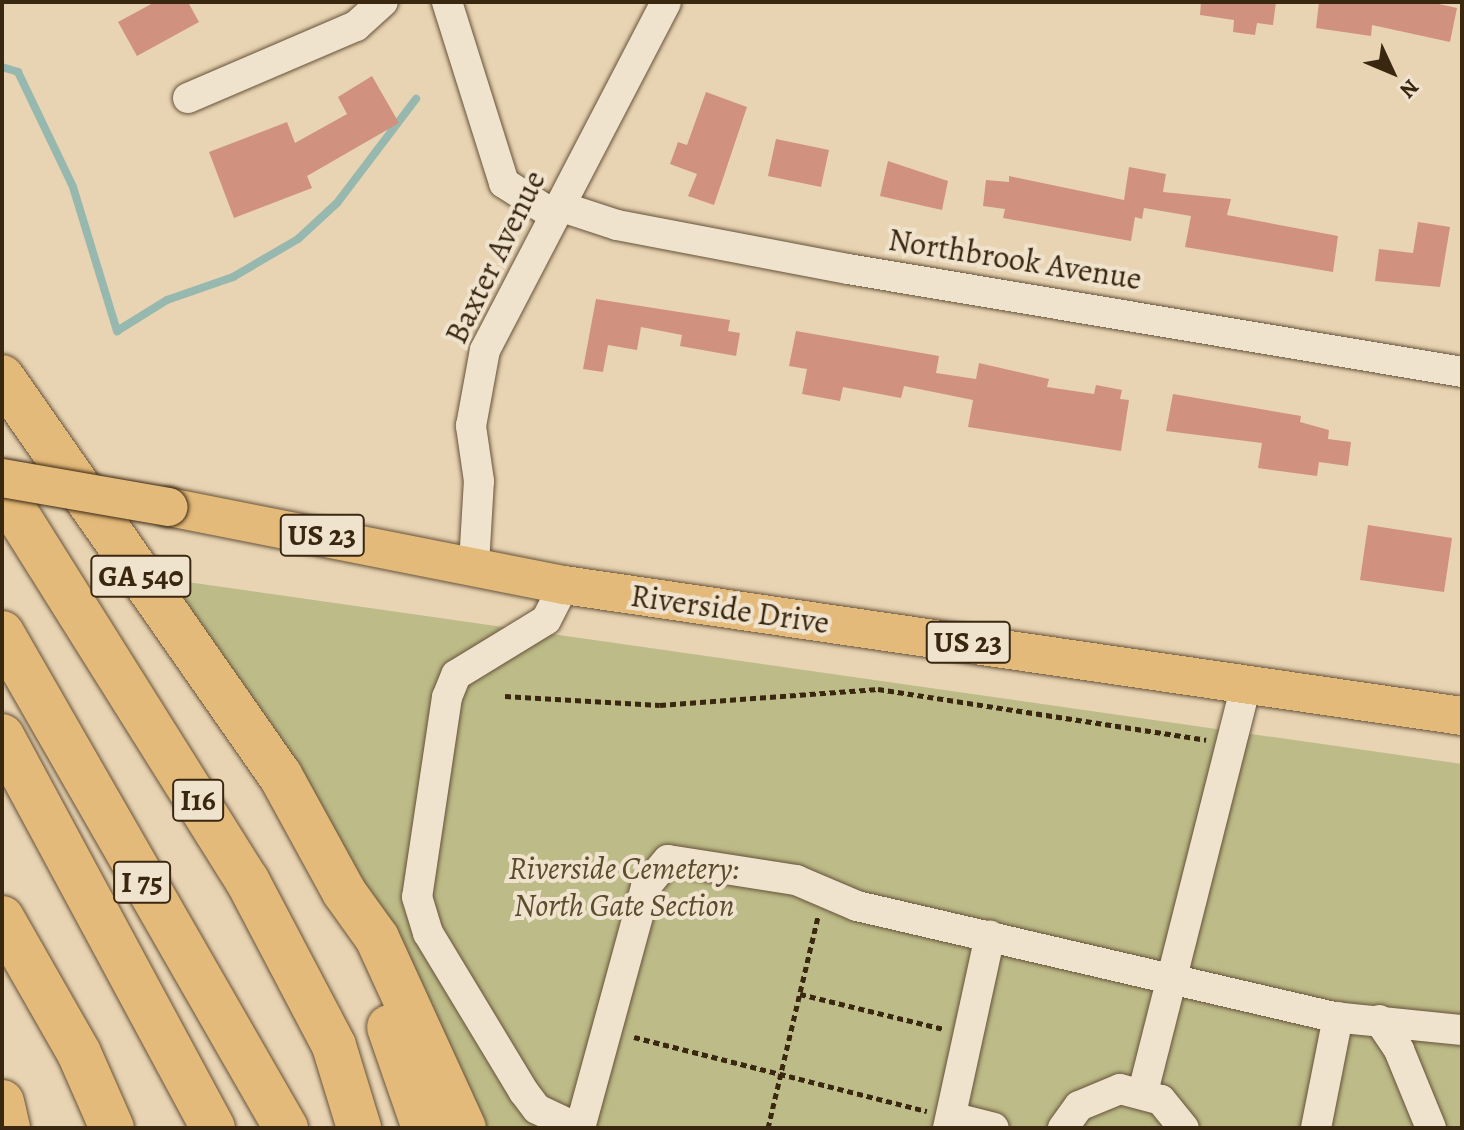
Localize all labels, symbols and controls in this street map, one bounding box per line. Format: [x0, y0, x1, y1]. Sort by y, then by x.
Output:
north arrow [1352, 32, 1432, 112]
text: N [1393, 72, 1426, 105]
street label: Baxter Avenue [437, 164, 553, 350]
street label: Northbrook Avenue [886, 220, 1144, 298]
road number: US 23 [278, 509, 366, 561]
road number: GA 540 [89, 550, 193, 602]
street label: Riverside Drive [628, 576, 832, 642]
road number: US 23 [924, 616, 1012, 668]
road number: I16 [172, 774, 224, 826]
park label: Riverside Cemetery: North Gate Section [508, 850, 740, 925]
road number: I 75 [112, 856, 172, 908]

